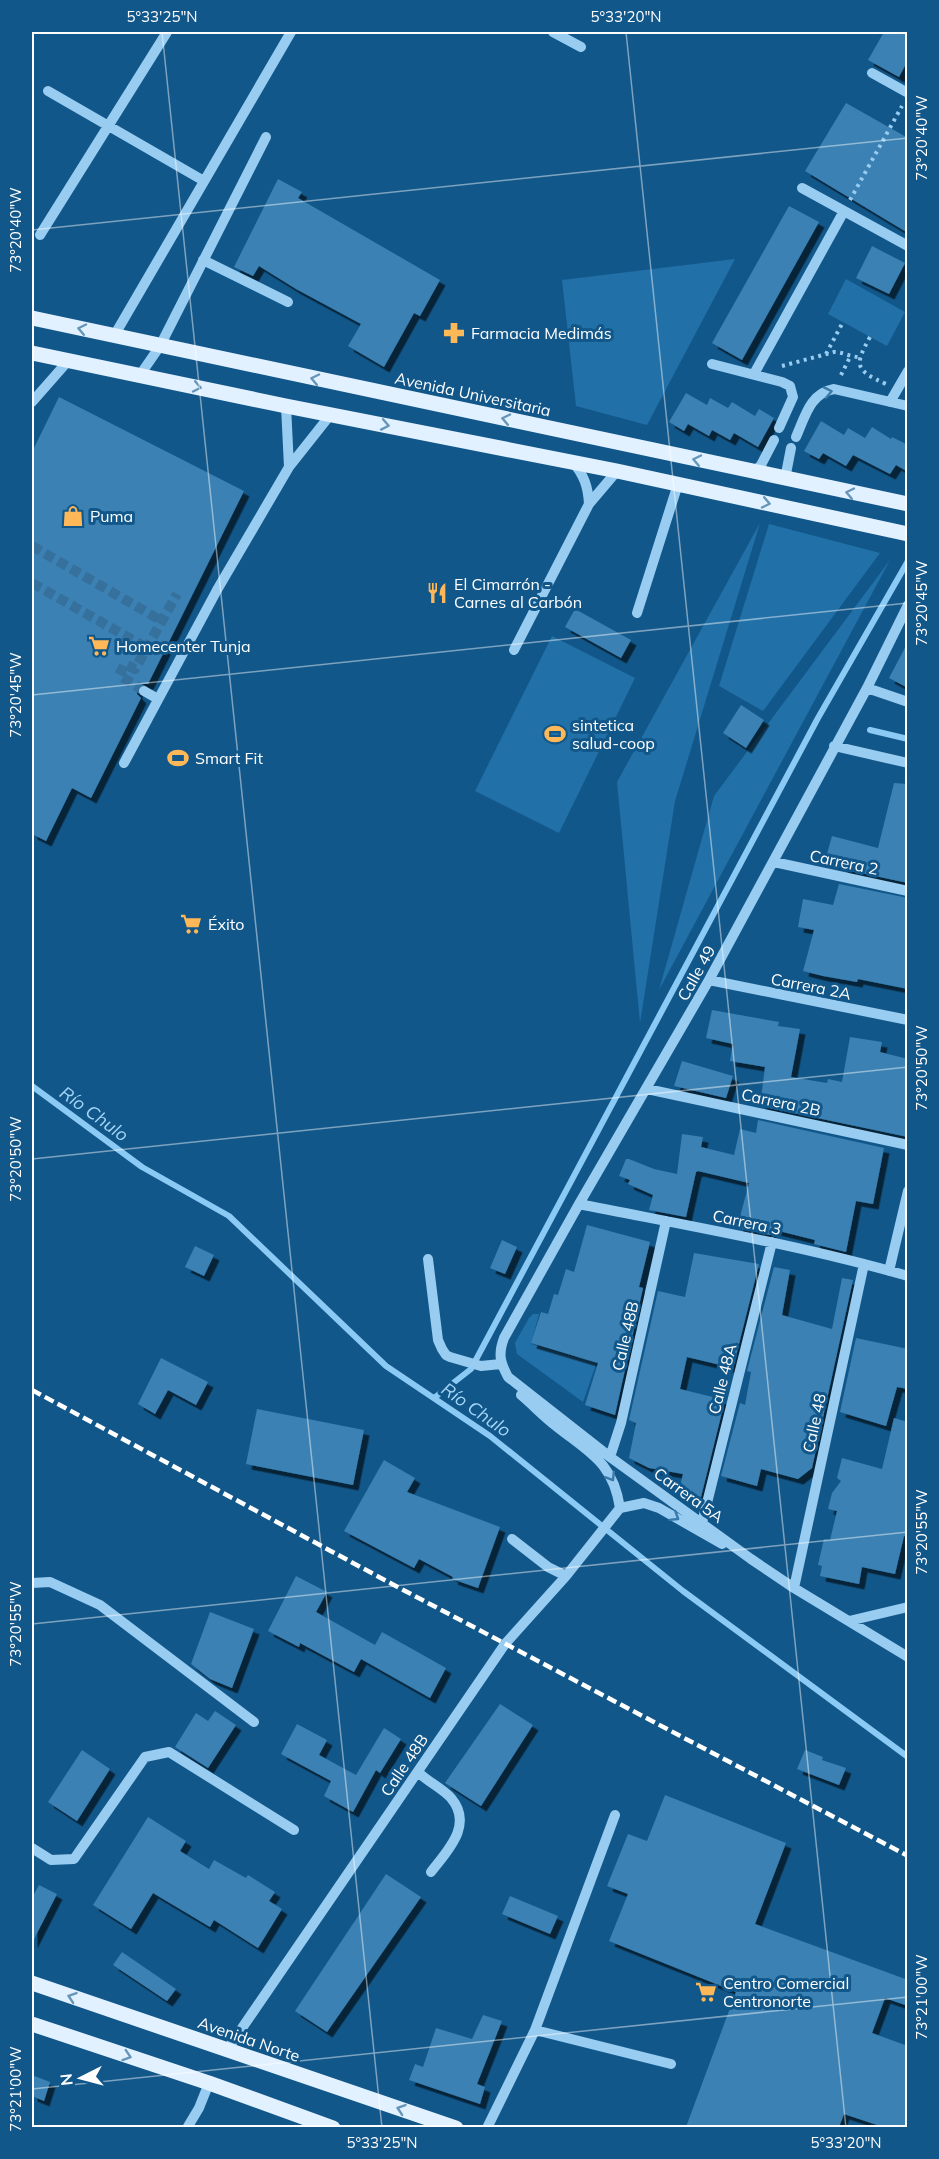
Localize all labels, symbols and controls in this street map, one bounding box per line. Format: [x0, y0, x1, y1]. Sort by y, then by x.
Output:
text: 5°33'25"N [127, 7, 197, 26]
text: 5°33'20"N [591, 7, 661, 26]
text: 73°20'40"W [912, 95, 931, 181]
text: 73°20'40"W [6, 187, 25, 273]
pharmacy icon: Farmacia Medimás [442, 321, 466, 345]
one-way arrow [77, 323, 87, 336]
place label: Farmacia Medimás [471, 323, 612, 343]
street label: Avenida Universitaria [393, 368, 553, 420]
one-way arrow [310, 373, 320, 386]
one-way arrow [192, 380, 202, 393]
one-way arrow [823, 386, 833, 399]
one-way arrow [501, 414, 511, 427]
one-way arrow [380, 418, 390, 431]
one-way arrow [692, 454, 702, 467]
one-way arrow [845, 487, 855, 500]
one-way arrow [760, 496, 770, 509]
shop icon: Puma [61, 504, 85, 528]
place label: Puma [90, 506, 133, 526]
text: 73°20'45"W [912, 560, 931, 646]
place label: El Cimarrón - Carnes al Carbón [454, 574, 582, 612]
restaurant icon: El Cimarrón - Carnes al Carbón [425, 581, 449, 605]
supermarket icon: Homecenter Tunja [87, 634, 111, 658]
place label: Homecenter Tunja [116, 636, 251, 656]
text: 73°20'45"W [6, 652, 25, 738]
place label: sintetica salud-coop [572, 715, 655, 753]
sports icon: sintetica salud-coop [543, 722, 567, 746]
sports icon: Smart Fit [166, 746, 190, 770]
place label: Smart Fit [195, 748, 263, 768]
street label: Carrera 2 [808, 845, 880, 879]
supermarket icon: Éxito [179, 912, 203, 936]
place label: Éxito [208, 914, 244, 934]
street label: Calle 49 [673, 942, 719, 1004]
street label: Carrera 2A [769, 968, 853, 1004]
text: 73°20'50"W [912, 1025, 931, 1111]
water label: Río Chulo [55, 1081, 133, 1146]
street label: Carrera 2B [740, 1084, 822, 1120]
text: 73°20'50"W [6, 1116, 25, 1202]
street label: Carrera 3 [711, 1205, 783, 1239]
street label: Calle 48B [607, 1299, 643, 1373]
street label: Calle 48A [704, 1342, 740, 1416]
water label: Río Chulo [437, 1377, 515, 1442]
street label: Calle 48 [798, 1392, 830, 1454]
street label: Carrera 5A [650, 1463, 728, 1527]
one-way arrow [603, 1471, 615, 1481]
text: 73°20'55"W [912, 1489, 931, 1575]
one-way arrow [669, 1510, 679, 1522]
text: 73°20'55"W [6, 1581, 25, 1667]
street label: Calle 48B [376, 1730, 432, 1800]
text: 73°21'00"W [912, 1954, 931, 2040]
place label: Centro Comercial Centronorte [723, 1973, 849, 2011]
supermarket icon: Centro Comercial Centronorte [694, 1980, 718, 2004]
one-way arrow [67, 1992, 78, 2004]
street label: Avenida Norte [195, 2012, 303, 2066]
text: 73°21'00"W [6, 2046, 25, 2132]
north arrow [51, 2048, 111, 2108]
one-way arrow [121, 2049, 132, 2061]
text: N [56, 2073, 77, 2087]
one-way arrow [396, 2103, 406, 2116]
text: 5°33'25"N [347, 2133, 417, 2152]
text: 5°33'20"N [811, 2133, 881, 2152]

